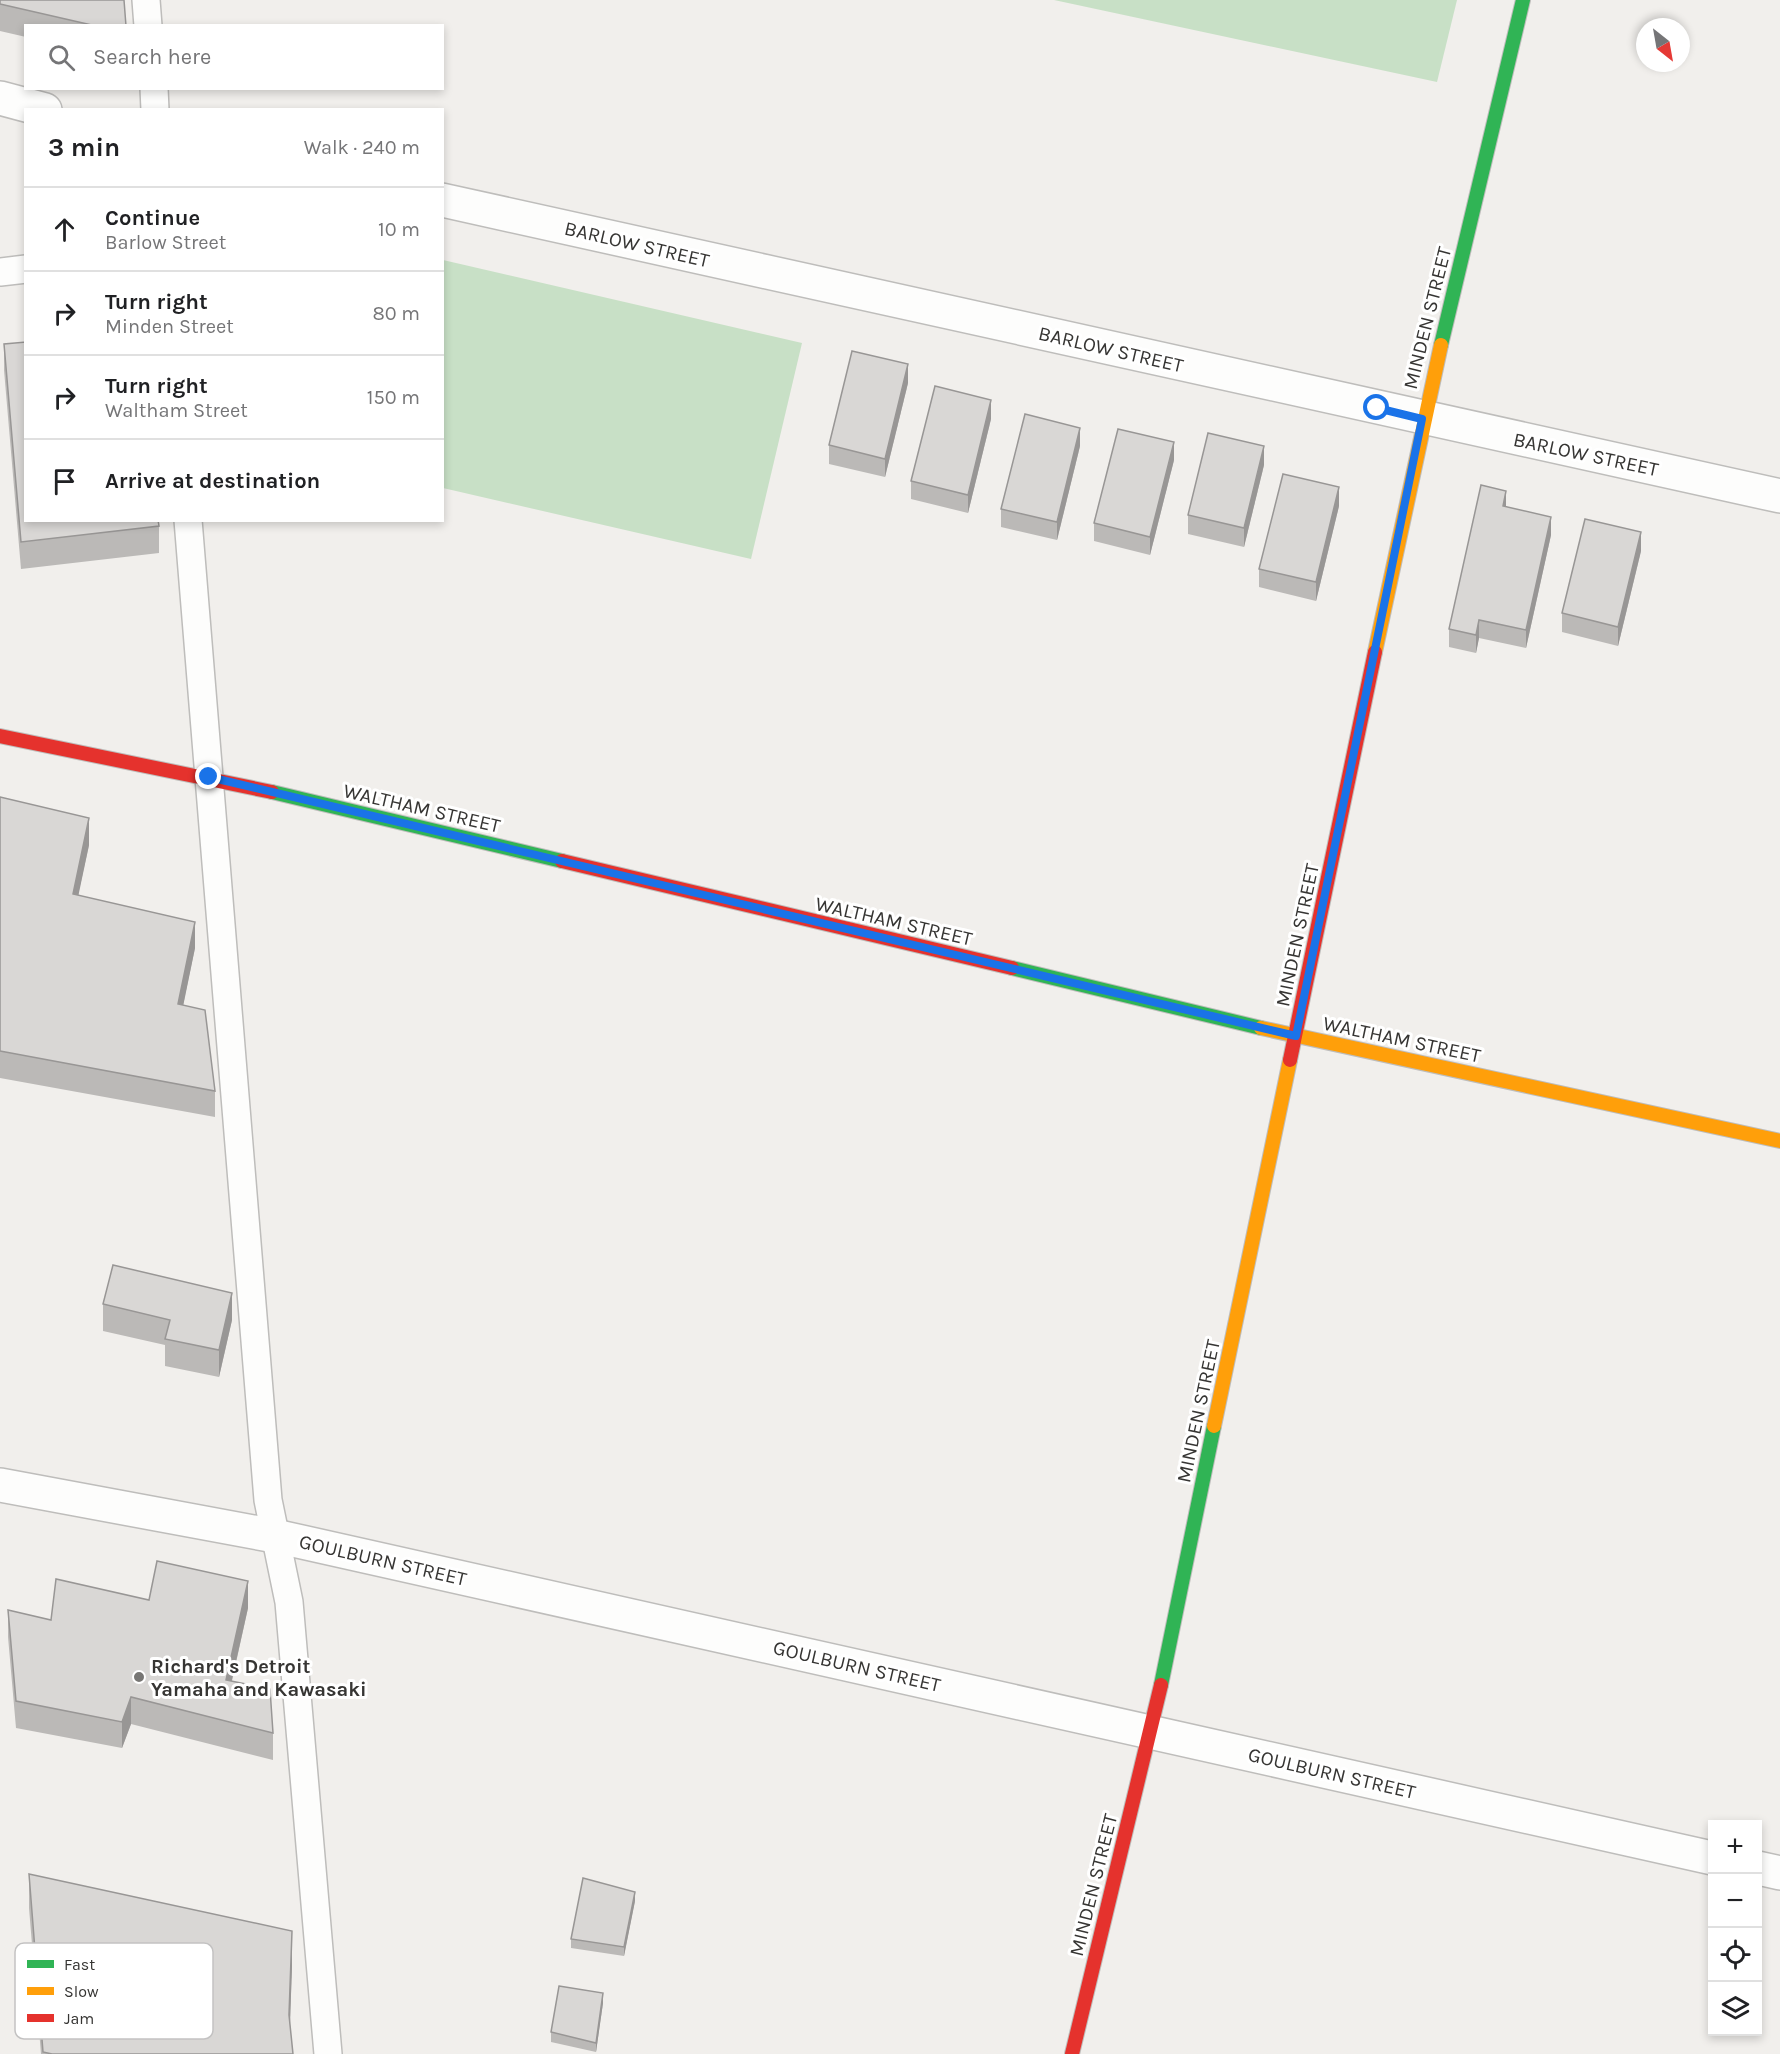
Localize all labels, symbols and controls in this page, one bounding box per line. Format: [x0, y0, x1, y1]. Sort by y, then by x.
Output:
north arrow [1636, 18, 1690, 72]
search box [24, 24, 444, 90]
icon: search [45, 41, 78, 74]
text: Search here [93, 44, 211, 70]
text: 3 min [48, 132, 120, 163]
text: Walk · 240 m [304, 136, 420, 159]
text: Continue [105, 205, 200, 231]
icon: ahead [48, 213, 81, 246]
street label: BARLOW STREET [562, 217, 712, 272]
text: 10 m [378, 218, 420, 241]
text: Barlow Street [105, 231, 226, 254]
street label: MINDEN STREET [1399, 245, 1456, 392]
text: Turn right [105, 289, 208, 315]
icon: right [48, 297, 81, 330]
text: 80 m [372, 302, 420, 325]
text: Minden Street [105, 315, 234, 338]
street label: BARLOW STREET [1036, 322, 1186, 377]
text: Turn right [105, 373, 208, 399]
icon: right [48, 381, 81, 414]
text: 150 m [367, 386, 420, 409]
route start [1363, 394, 1389, 420]
text: Waltham Street [105, 399, 248, 422]
street label: BARLOW STREET [1511, 428, 1661, 481]
icon: arrive [48, 465, 81, 498]
text: Arrive at destination [105, 468, 320, 494]
route end [195, 763, 221, 789]
street label: WALTHAM STREET [341, 779, 503, 838]
street label: MINDEN STREET [1271, 861, 1324, 1009]
street label: WALTHAM STREET [813, 892, 975, 951]
street label: WALTHAM STREET [1321, 1012, 1483, 1067]
street label: MINDEN STREET [1172, 1337, 1225, 1485]
street label: GOULBURN STREET [297, 1530, 469, 1591]
street label: GOULBURN STREET [771, 1636, 943, 1697]
place label: Richard's Detroit Yamaha and Kawasaki [151, 1655, 367, 1701]
marker: Richard's Detroit Yamaha and Kawasaki [132, 1670, 146, 1684]
street label: GOULBURN STREET [1246, 1743, 1418, 1804]
street label: MINDEN STREET [1065, 1812, 1122, 1959]
map controls [1708, 1820, 1762, 2036]
button: + [1708, 1820, 1762, 1874]
button: − [1708, 1874, 1762, 1928]
button: locate [1708, 1928, 1762, 1982]
legend [15, 1943, 213, 2039]
text: Fast [64, 1955, 95, 1974]
text: Slow [64, 1982, 99, 2001]
button: layers [1708, 1982, 1762, 2036]
text: Jam [64, 2009, 94, 2028]

